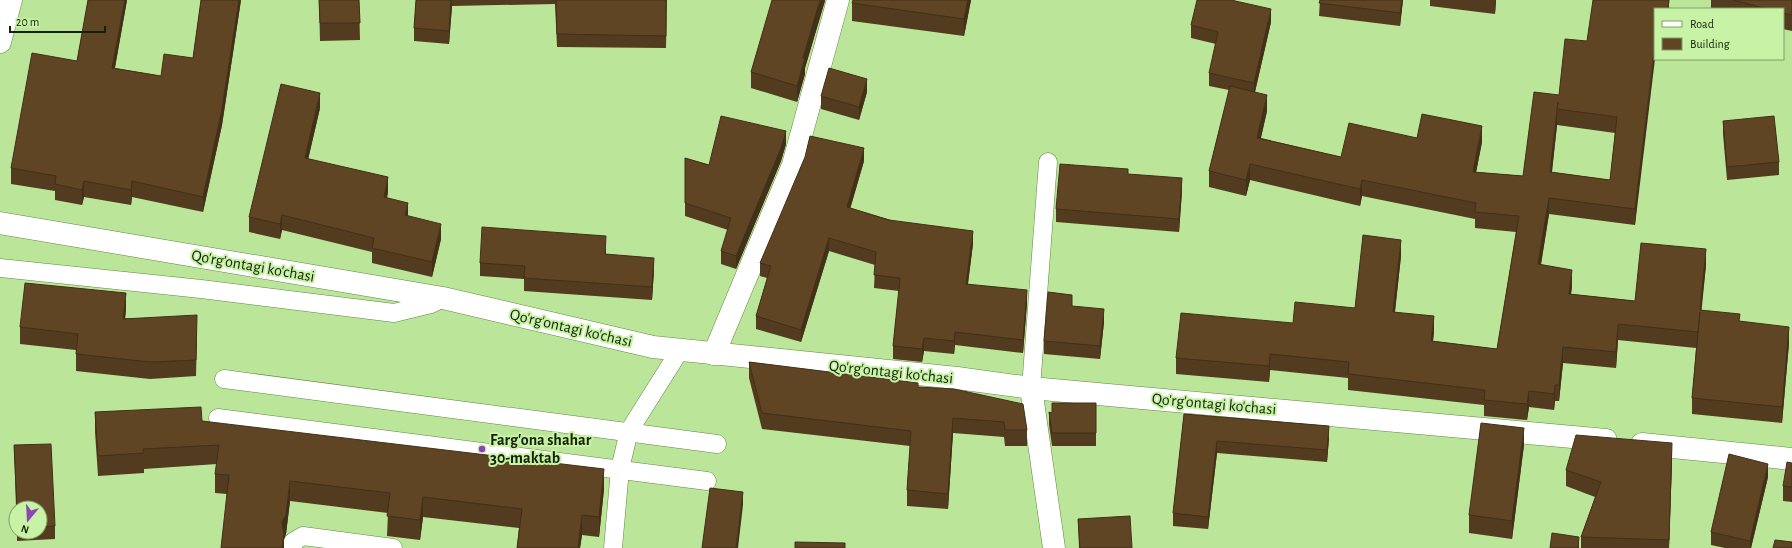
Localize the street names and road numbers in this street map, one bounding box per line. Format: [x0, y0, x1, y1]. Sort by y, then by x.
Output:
street label: Qo'rg'ontagi ko'chasi [190, 247, 316, 286]
street label: Qo'rg'ontagi ko'chasi [508, 306, 634, 351]
street label: Qo'rg'ontagi ko'chasi [828, 358, 954, 387]
street label: Qo'rg'ontagi ko'chasi [1151, 391, 1277, 418]

